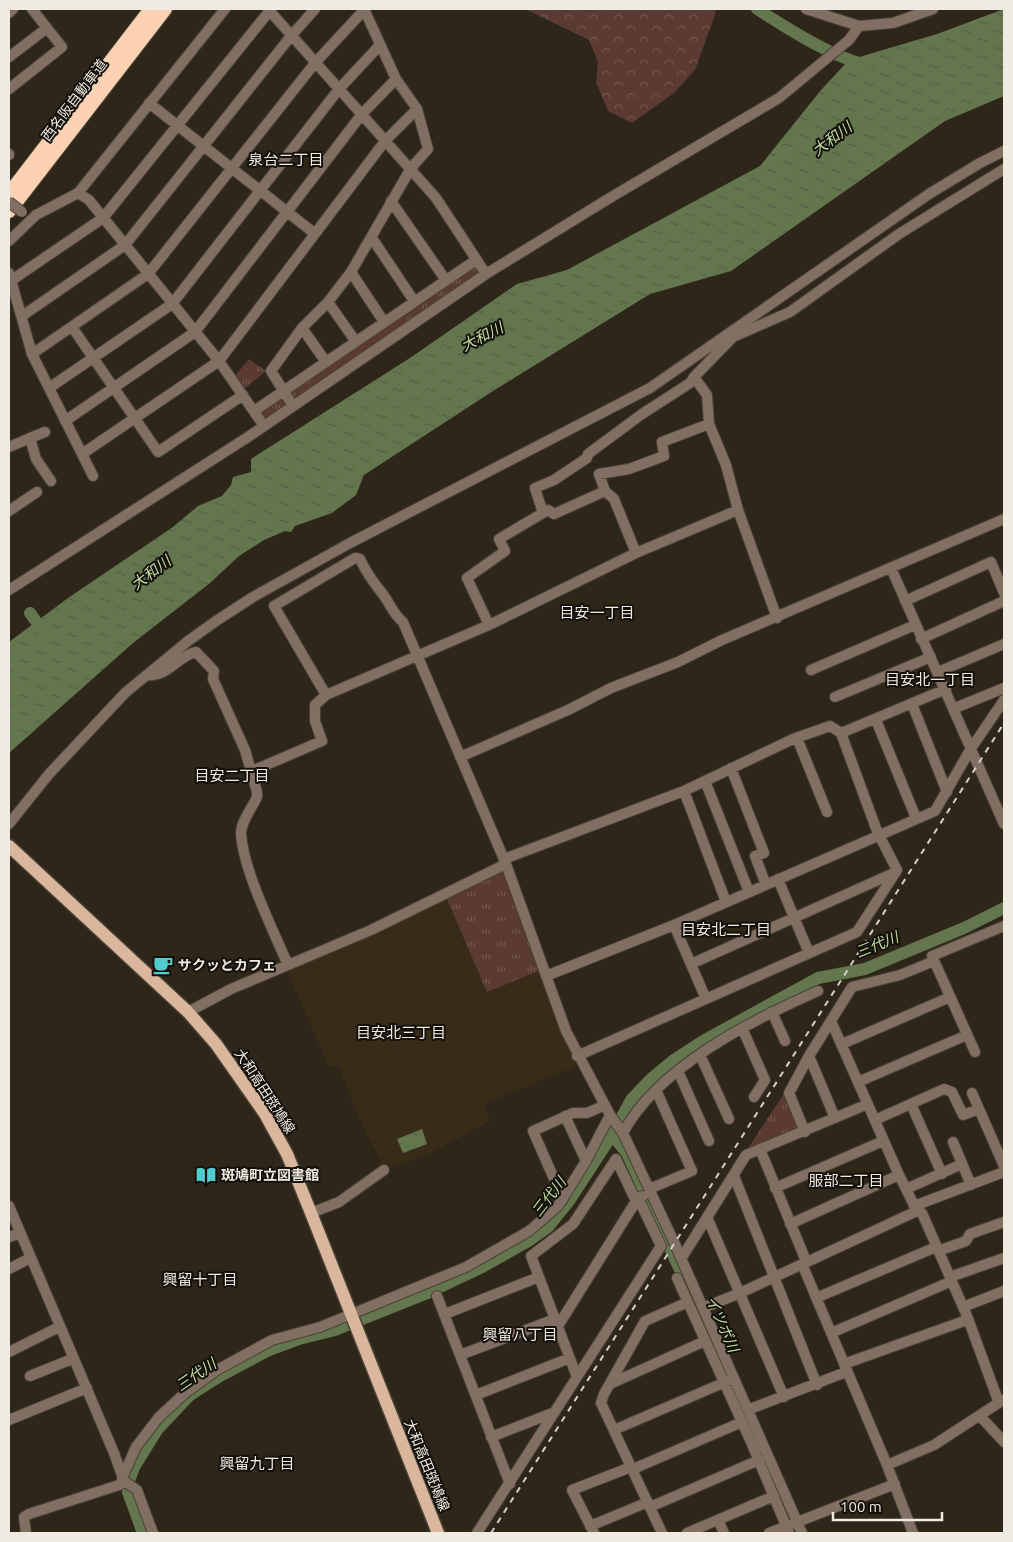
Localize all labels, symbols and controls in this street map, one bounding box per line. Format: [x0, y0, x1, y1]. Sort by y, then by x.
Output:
street label: 西名阪自動車道 [38, 56, 110, 144]
water label: 大和川 [809, 117, 856, 159]
district label: 泉台二丁目 [248, 151, 324, 168]
water label: 大和川 [458, 318, 507, 354]
water label: 大和川 [128, 551, 175, 593]
district label: 目安一丁目 [559, 604, 635, 621]
district label: 目安北一丁目 [885, 671, 975, 688]
district label: 目安二丁目 [194, 767, 270, 784]
district label: 目安北二丁目 [681, 921, 771, 938]
water label: 三代川 [853, 927, 903, 961]
cafe icon: サクッとカフェ [152, 954, 174, 976]
place label: サクッとカフェ [178, 957, 276, 973]
district label: 目安北三丁目 [356, 1024, 446, 1041]
street label: 大和高田斑鳩線 [232, 1046, 298, 1136]
library icon: 斑鳩町立図書館 [195, 1164, 217, 1186]
place label: 斑鳩町立図書館 [221, 1167, 319, 1183]
water label: 三代川 [528, 1172, 570, 1220]
district label: 服部二丁目 [808, 1172, 884, 1189]
district label: 興留十丁目 [162, 1271, 238, 1288]
water label: イツボ川 [702, 1293, 743, 1356]
district label: 興留八丁目 [482, 1326, 558, 1343]
water label: 三代川 [172, 1354, 221, 1394]
street label: 大和高田斑鳩線 [401, 1417, 453, 1513]
district label: 興留九丁目 [219, 1455, 295, 1472]
scale bar [833, 1490, 942, 1522]
text: 100 m [840, 1498, 882, 1515]

